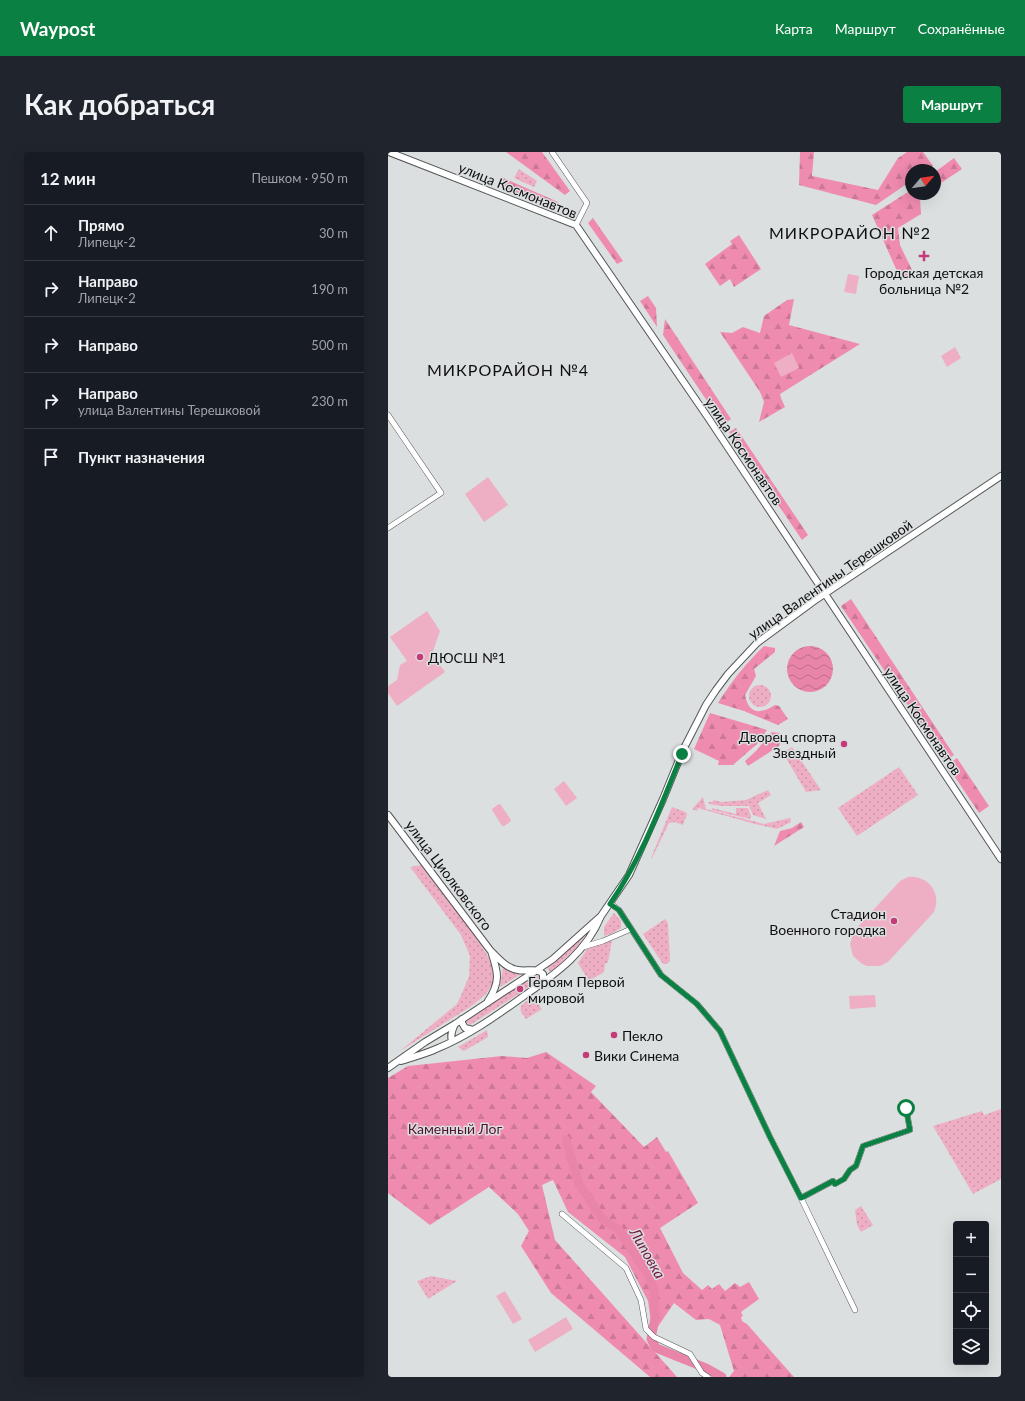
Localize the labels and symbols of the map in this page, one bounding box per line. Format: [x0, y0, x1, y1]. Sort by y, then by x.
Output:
street label: улица Космонавтов [456, 158, 580, 222]
north arrow [905, 164, 941, 200]
district label: МИКРОРАЙОН №2 [769, 223, 931, 242]
marker: Городская детская больница №2 [918, 250, 930, 262]
place label: Городская детская больница №2 [865, 264, 983, 297]
district label: МИКРОРАЙОН №4 [427, 360, 589, 379]
street label: улица Космонавтов [702, 394, 786, 508]
street label: улица Валентины Терешковой [745, 516, 915, 642]
place label: ДЮСШ №1 [428, 649, 506, 666]
marker: ДЮСШ №1 [415, 652, 425, 662]
street label: улица Космонавтов [881, 664, 965, 778]
place label: Дворец спорта Звездный [739, 728, 836, 761]
marker: Дворец спорта Звездный [839, 739, 849, 749]
route end [673, 745, 691, 763]
street label: улица Циолковского [402, 817, 496, 933]
place label: Стадион Военного городка [769, 905, 886, 938]
marker: Стадион Военного городка [889, 916, 899, 926]
place label: Героям Первой мировой [528, 973, 625, 1006]
marker: Героям Первой мировой [515, 984, 525, 994]
place label: Пекло [622, 1027, 663, 1044]
marker: Пекло [609, 1030, 619, 1040]
place label: Вики Синема [594, 1047, 679, 1064]
marker: Вики Синема [581, 1050, 591, 1060]
route start [897, 1099, 915, 1117]
park label: Каменный Лог [408, 1120, 503, 1137]
water label: Липовка [626, 1224, 670, 1282]

